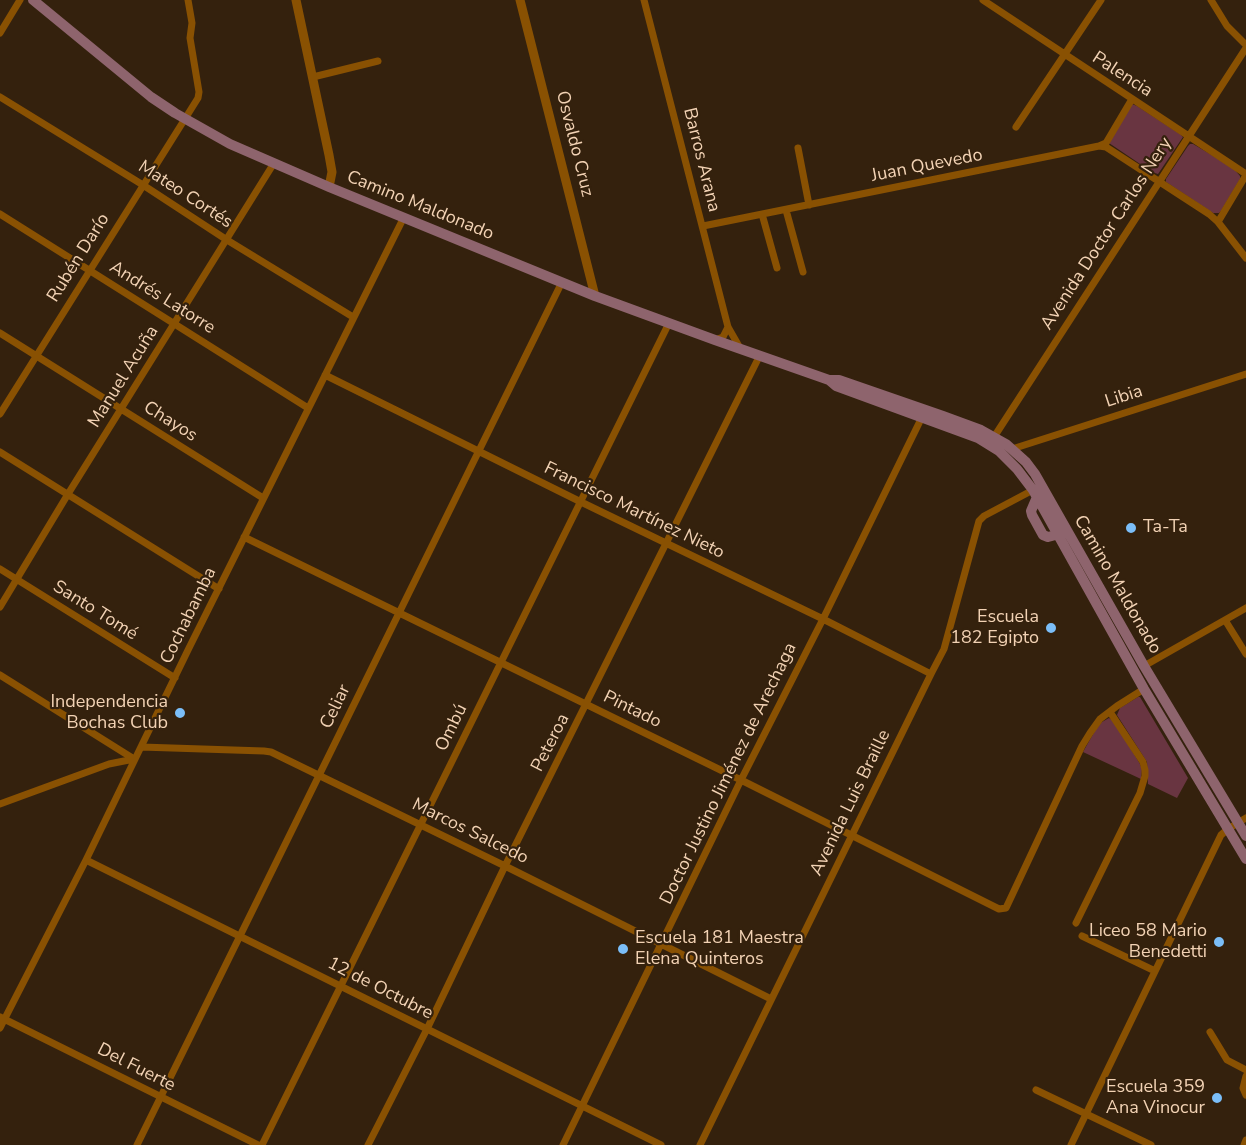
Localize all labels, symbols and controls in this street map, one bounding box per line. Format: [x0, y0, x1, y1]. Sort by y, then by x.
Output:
street label: Palencia [1088, 48, 1156, 102]
street label: Osvaldo Cruz [550, 89, 598, 199]
street label: Barros Arana [678, 106, 724, 214]
street label: Avenida Doctor Carlos Nery [1037, 134, 1177, 334]
street label: Juan Quevedo [870, 145, 984, 187]
street label: Mateo Cortés [134, 156, 236, 234]
street label: Camino Maldonado [343, 167, 497, 245]
street label: Rubén Darío [43, 210, 115, 306]
street label: Andrés Latorre [105, 257, 219, 339]
street label: Manuel Acuña [84, 322, 164, 432]
street label: Libia [1103, 381, 1145, 413]
street label: Chayos [139, 397, 201, 447]
street label: Francisco Martínez Nieto [540, 458, 728, 564]
street label: Camino Maldonado [1068, 512, 1166, 658]
place label: Ta-Ta [1143, 517, 1188, 539]
marker: Ta-Ta [1124, 521, 1138, 535]
street label: Cochabamba [156, 564, 222, 668]
street label: Santo Tomé [49, 576, 141, 646]
place label: Escuela 182 Egipto [950, 607, 1039, 650]
marker: Escuela 182 Egipto [1044, 621, 1058, 635]
street label: Doctor Justino Jiménez de Arechaga [656, 640, 802, 908]
street label: Celiar [316, 681, 356, 733]
street label: Pintado [599, 687, 665, 733]
place label: Independencia Bochas Club [50, 692, 168, 734]
street label: Ombú [431, 701, 473, 755]
marker: Independencia Bochas Club [173, 706, 187, 720]
street label: Peteroa [527, 710, 575, 776]
street label: Avenida Luis Braille [806, 726, 896, 880]
street label: Marcos Salcedo [408, 795, 532, 869]
place label: Liceo 58 Mario Benedetti [1089, 921, 1207, 964]
place label: Escuela 181 Maestra Elena Quinteros [635, 928, 804, 970]
marker: Liceo 58 Mario Benedetti [1212, 935, 1226, 949]
marker: Escuela 181 Maestra Elena Quinteros [616, 942, 630, 956]
street label: 12 de Octubre [323, 953, 437, 1025]
street label: Del Fuerte [93, 1039, 179, 1097]
place label: Escuela 359 Ana Vinocur [1106, 1077, 1205, 1120]
marker: Escuela 359 Ana Vinocur [1210, 1091, 1224, 1105]

